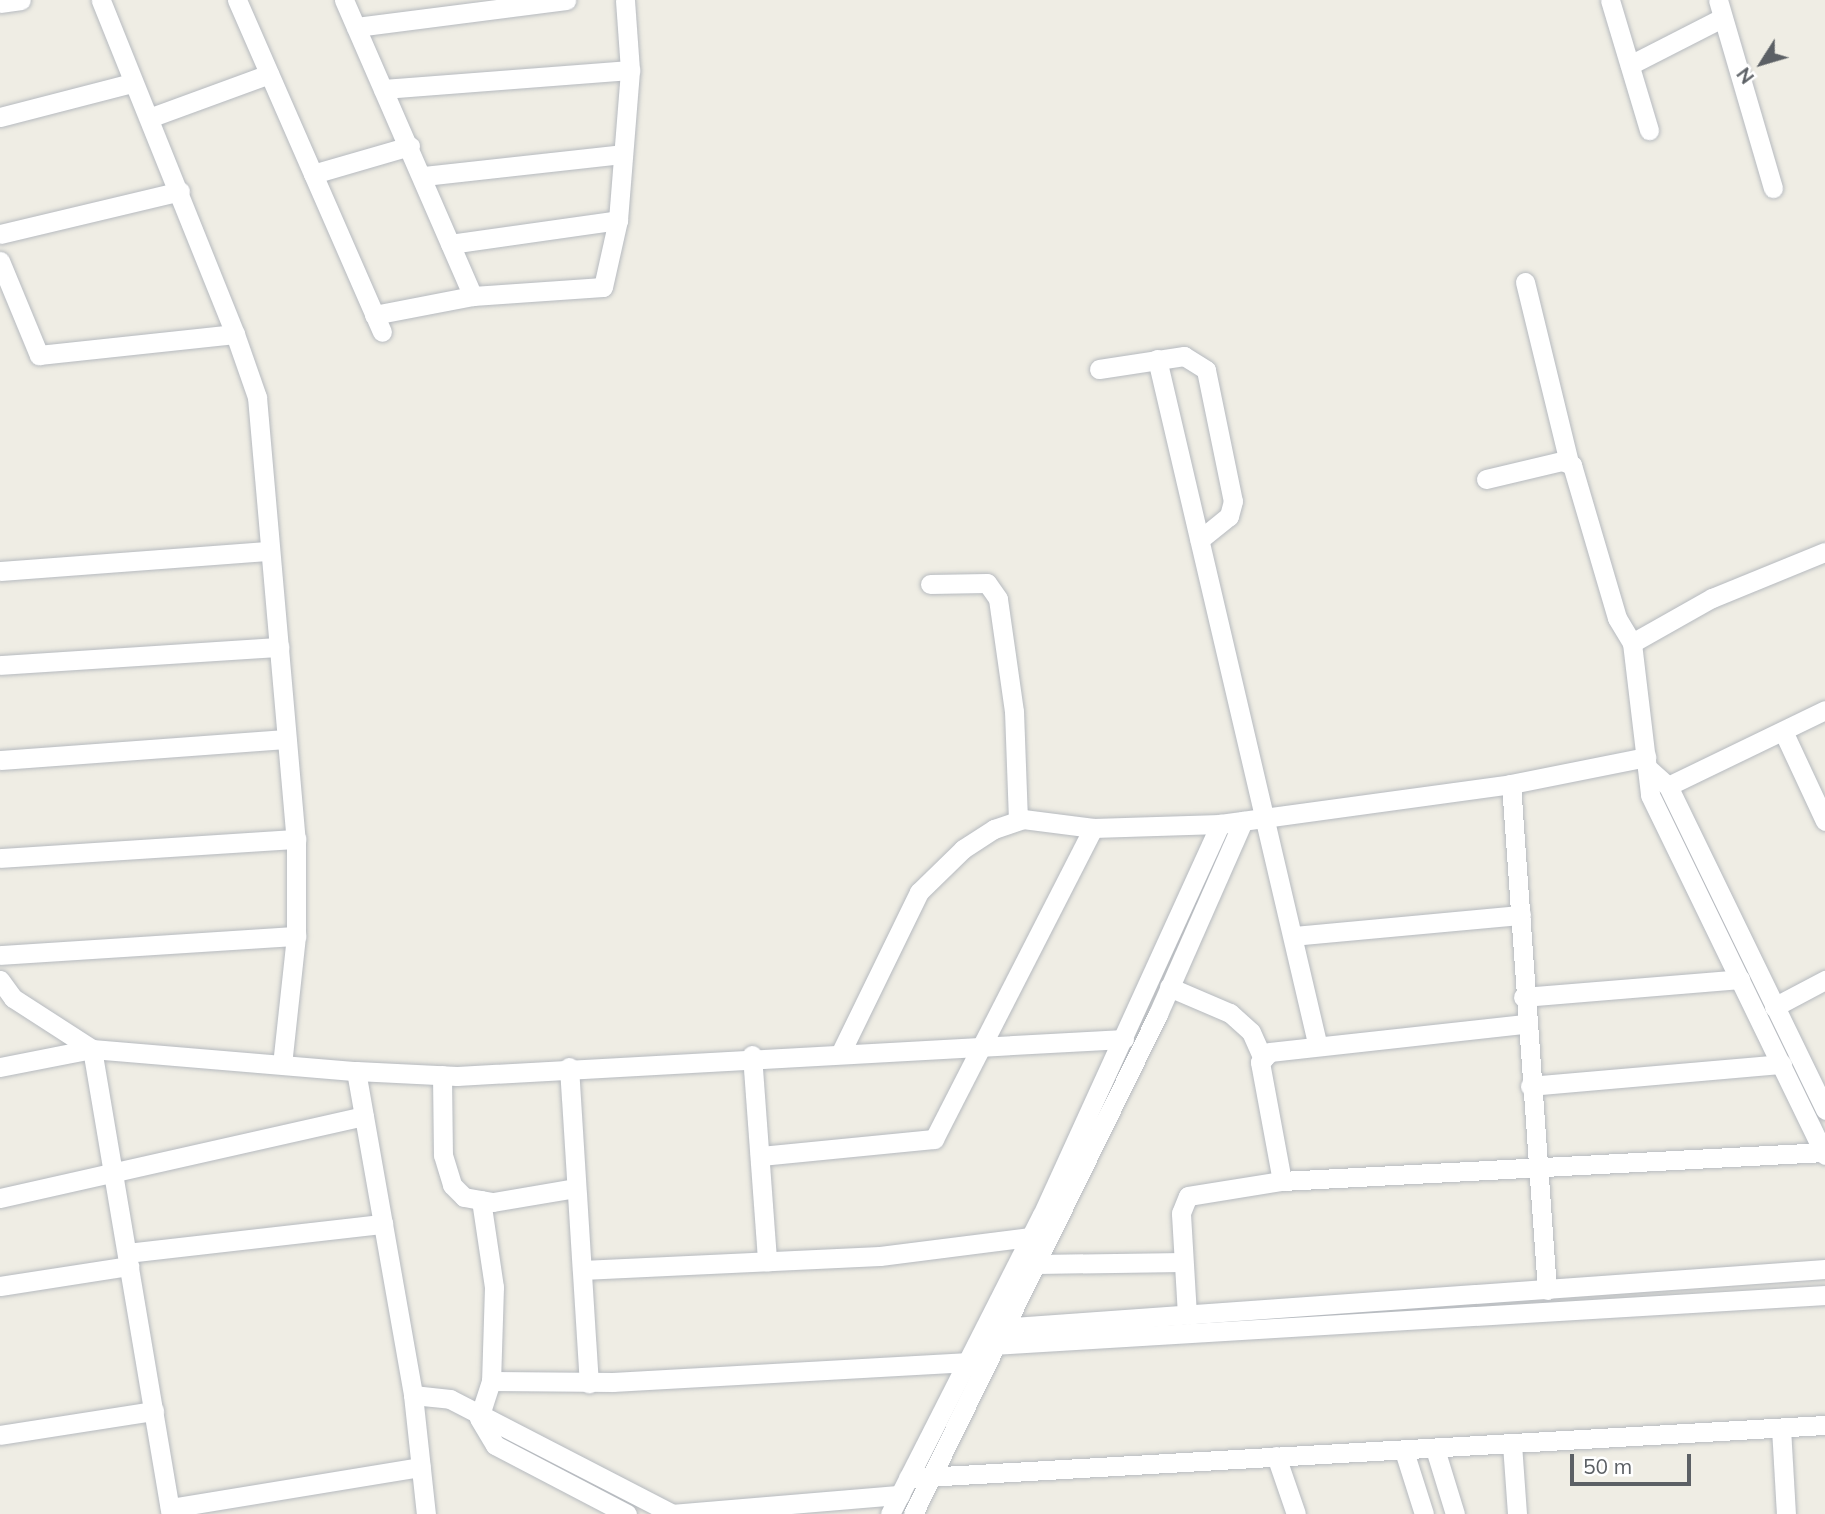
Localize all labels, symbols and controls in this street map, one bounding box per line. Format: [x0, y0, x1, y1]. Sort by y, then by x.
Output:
north arrow [1727, 28, 1797, 98]
text: N [1731, 63, 1759, 89]
scale bar [1573, 1440, 1694, 1484]
text: 50 m [1583, 1453, 1632, 1479]

